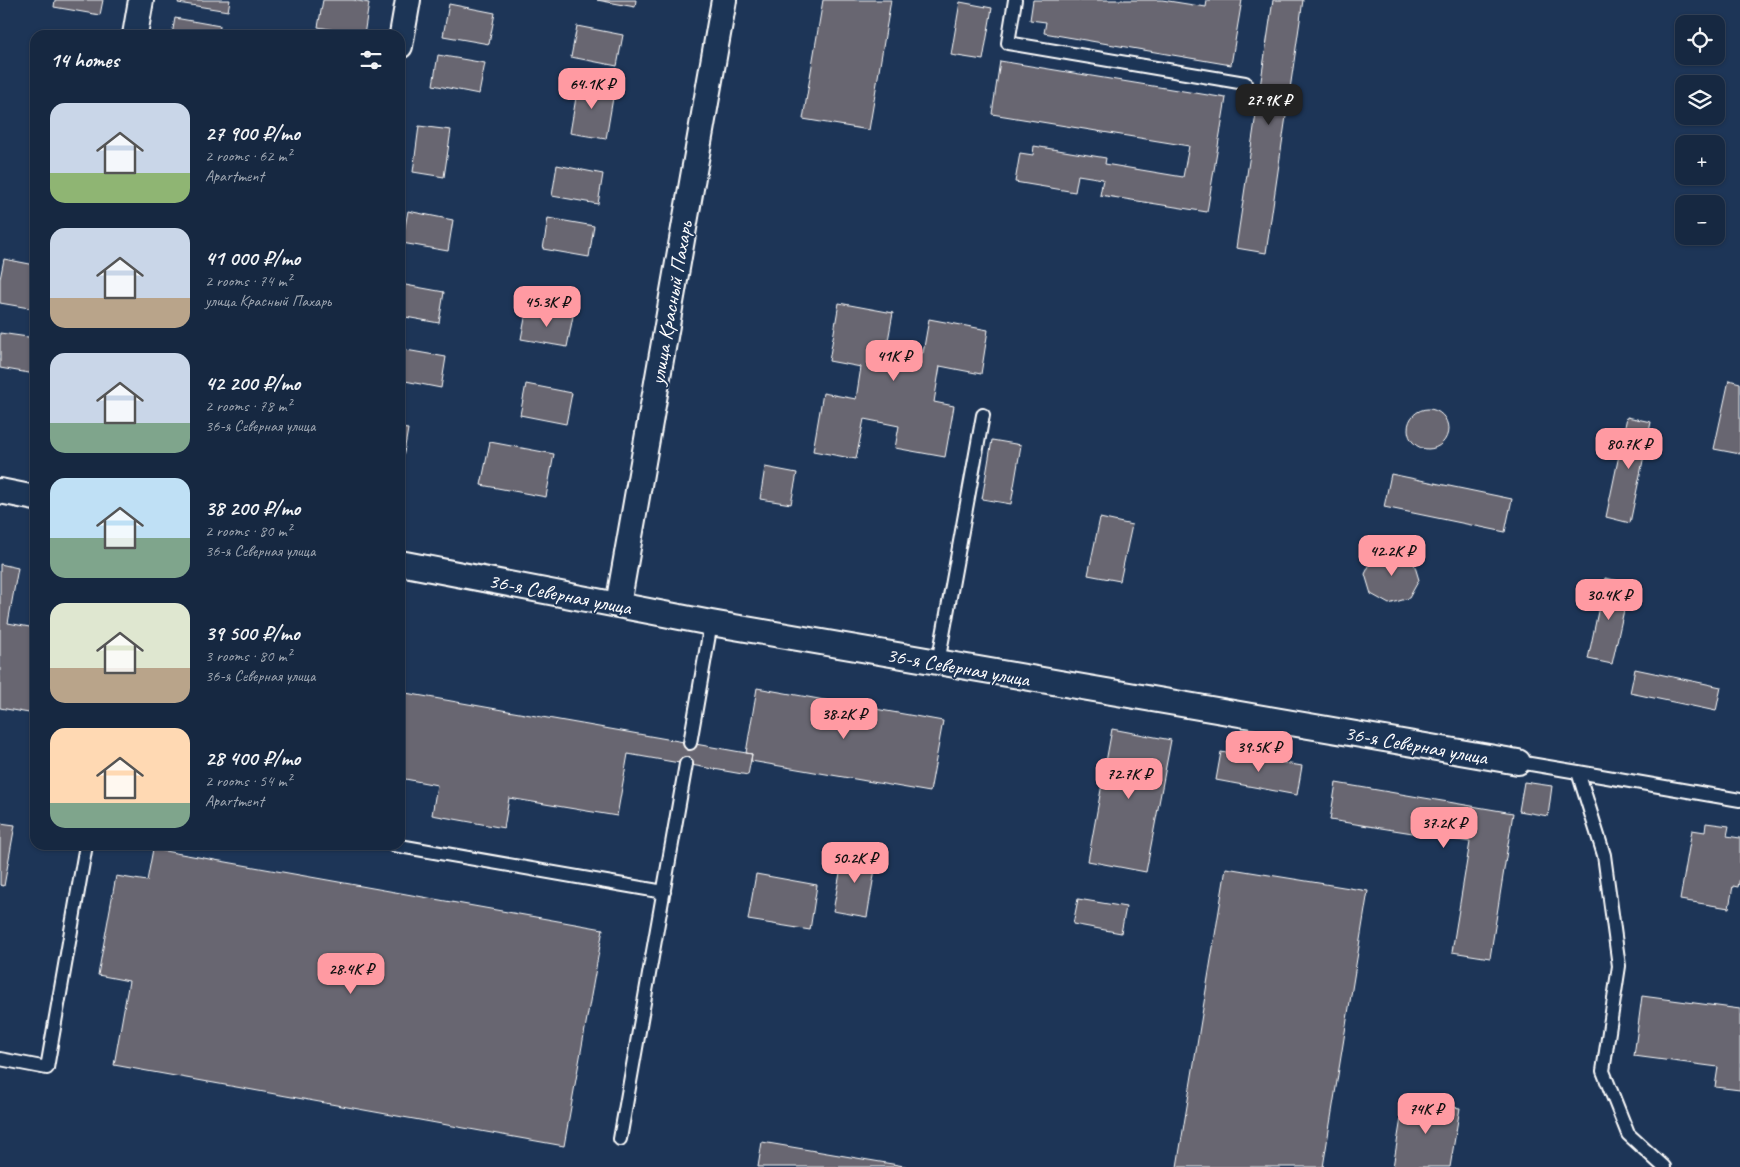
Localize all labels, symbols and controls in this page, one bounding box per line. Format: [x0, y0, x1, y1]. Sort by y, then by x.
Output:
map controls [1675, 15, 1725, 245]
button: locate [1675, 15, 1725, 65]
icon: filters [357, 46, 385, 74]
text: 14 homes [50, 47, 119, 73]
pin: 64.1K ₽ [546, 68, 638, 110]
text: 64.1K ₽ [569, 74, 615, 94]
button: layers [1675, 75, 1725, 125]
pin: 27.9K ₽ [1223, 84, 1315, 126]
text: 27.9K ₽ [1247, 90, 1291, 110]
text: 27 900 ₽/mo [205, 120, 300, 146]
icon: home [90, 123, 150, 183]
button: + [1675, 135, 1725, 185]
text: 2 rooms · 62 m² [205, 146, 291, 166]
text: Apartment [205, 166, 264, 186]
button: − [1675, 195, 1725, 245]
street label: улица Красный Пахарь [643, 218, 698, 389]
text: 41 000 ₽/mo [205, 245, 300, 271]
icon: home [90, 248, 150, 308]
text: 2 rooms · 74 m² [205, 271, 291, 291]
pin: 45.3K ₽ [501, 286, 593, 328]
text: улица Красный Пахарь [205, 291, 331, 311]
text: 45.3K ₽ [525, 292, 569, 312]
pin: 41K ₽ [859, 340, 929, 382]
text: 41K ₽ [877, 346, 911, 366]
text: 42 200 ₽/mo [205, 370, 300, 396]
icon: home [90, 373, 150, 433]
text: 2 rooms · 78 m² [205, 396, 291, 416]
text: 36-я Северная улица [205, 416, 315, 436]
pin: 80.7K ₽ [1583, 428, 1675, 470]
text: 80.7K ₽ [1607, 434, 1651, 454]
text: 38 200 ₽/mo [205, 495, 300, 521]
icon: home [90, 498, 150, 558]
text: 2 rooms · 80 m² [205, 521, 291, 541]
pin: 42.2K ₽ [1346, 534, 1438, 577]
text: 36-я Северная улица [205, 541, 315, 561]
text: 42.2K ₽ [1369, 541, 1415, 561]
street label: 36-я Северная улица [486, 567, 635, 621]
pin: 30.4K ₽ [1563, 578, 1655, 621]
text: 30.4K ₽ [1586, 585, 1632, 605]
text: 39 500 ₽/mo [205, 620, 300, 646]
icon: home [90, 623, 150, 683]
street label: 36-я Северная улица [884, 642, 1033, 693]
text: 3 rooms · 80 m² [205, 646, 291, 666]
text: 36-я Северная улица [205, 666, 315, 686]
pin: 38.2K ₽ [798, 698, 890, 740]
text: 38.2K ₽ [821, 704, 867, 724]
street label: 36-я Северная улица [1342, 720, 1491, 771]
pin: 39.5K ₽ [1213, 730, 1305, 773]
text: 39.5K ₽ [1237, 737, 1281, 757]
text: 28 400 ₽/mo [205, 745, 300, 771]
icon: home [90, 748, 150, 808]
pin: 72.7K ₽ [1083, 758, 1175, 800]
text: 72.7K ₽ [1107, 764, 1151, 784]
text: 2 rooms · 54 m² [205, 771, 291, 791]
text: Apartment [205, 791, 264, 811]
pin: 37.2K ₽ [1398, 806, 1490, 849]
text: 37.2K ₽ [1422, 813, 1466, 833]
pin: 50.2K ₽ [809, 842, 901, 884]
text: 50.2K ₽ [833, 848, 877, 868]
pin: 28.4K ₽ [305, 952, 397, 995]
text: 28.4K ₽ [328, 959, 374, 979]
pin: 74K ₽ [1391, 1092, 1461, 1135]
text: 74K ₽ [1409, 1099, 1443, 1119]

